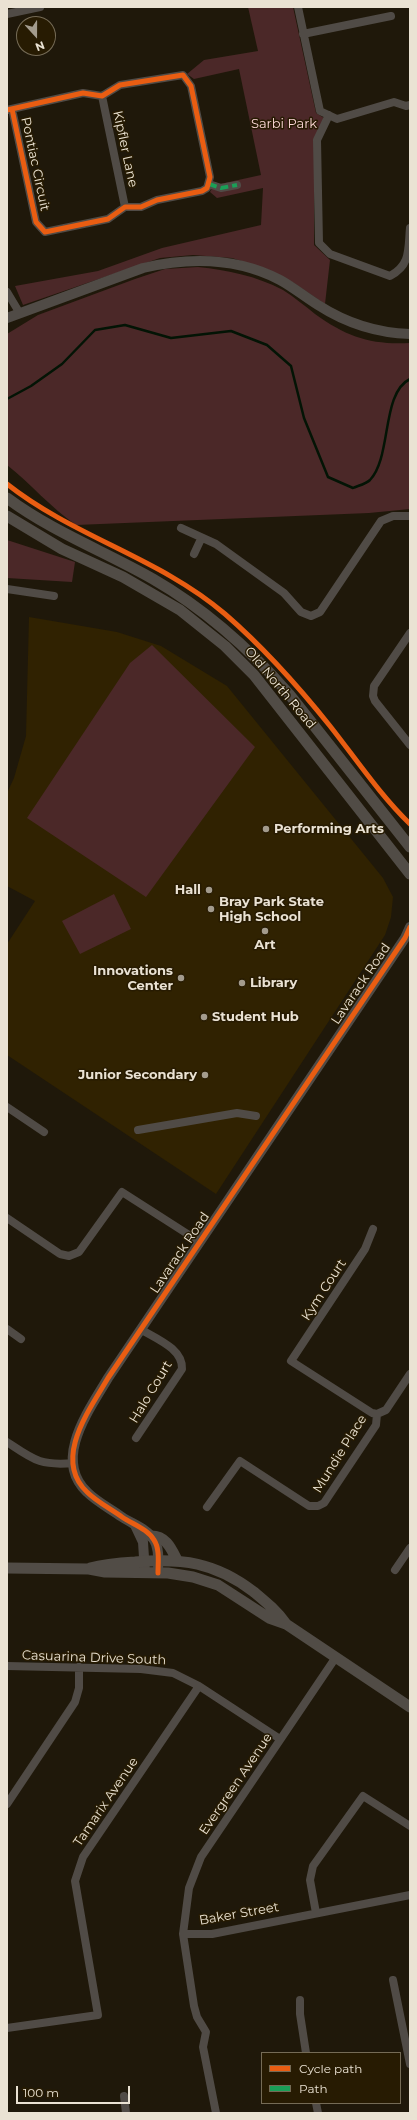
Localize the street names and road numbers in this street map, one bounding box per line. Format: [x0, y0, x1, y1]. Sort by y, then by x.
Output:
street label: Kipfler Lane [109, 109, 141, 189]
street label: Pontiac Circuit [17, 116, 53, 212]
street label: Old North Road [241, 644, 319, 732]
street label: Lavarack Road [328, 941, 394, 1027]
street label: Lavarack Road [147, 1210, 213, 1296]
street label: Kym Court [298, 1256, 350, 1324]
street label: Halo Court [126, 1358, 176, 1426]
street label: Mundie Place [310, 1412, 370, 1496]
street label: Casuarina Drive South [22, 1648, 166, 1668]
street label: Evergreen Avenue [196, 1730, 276, 1838]
street label: Tamarix Avenue [70, 1754, 142, 1850]
street label: Baker Street [198, 1899, 280, 1929]

